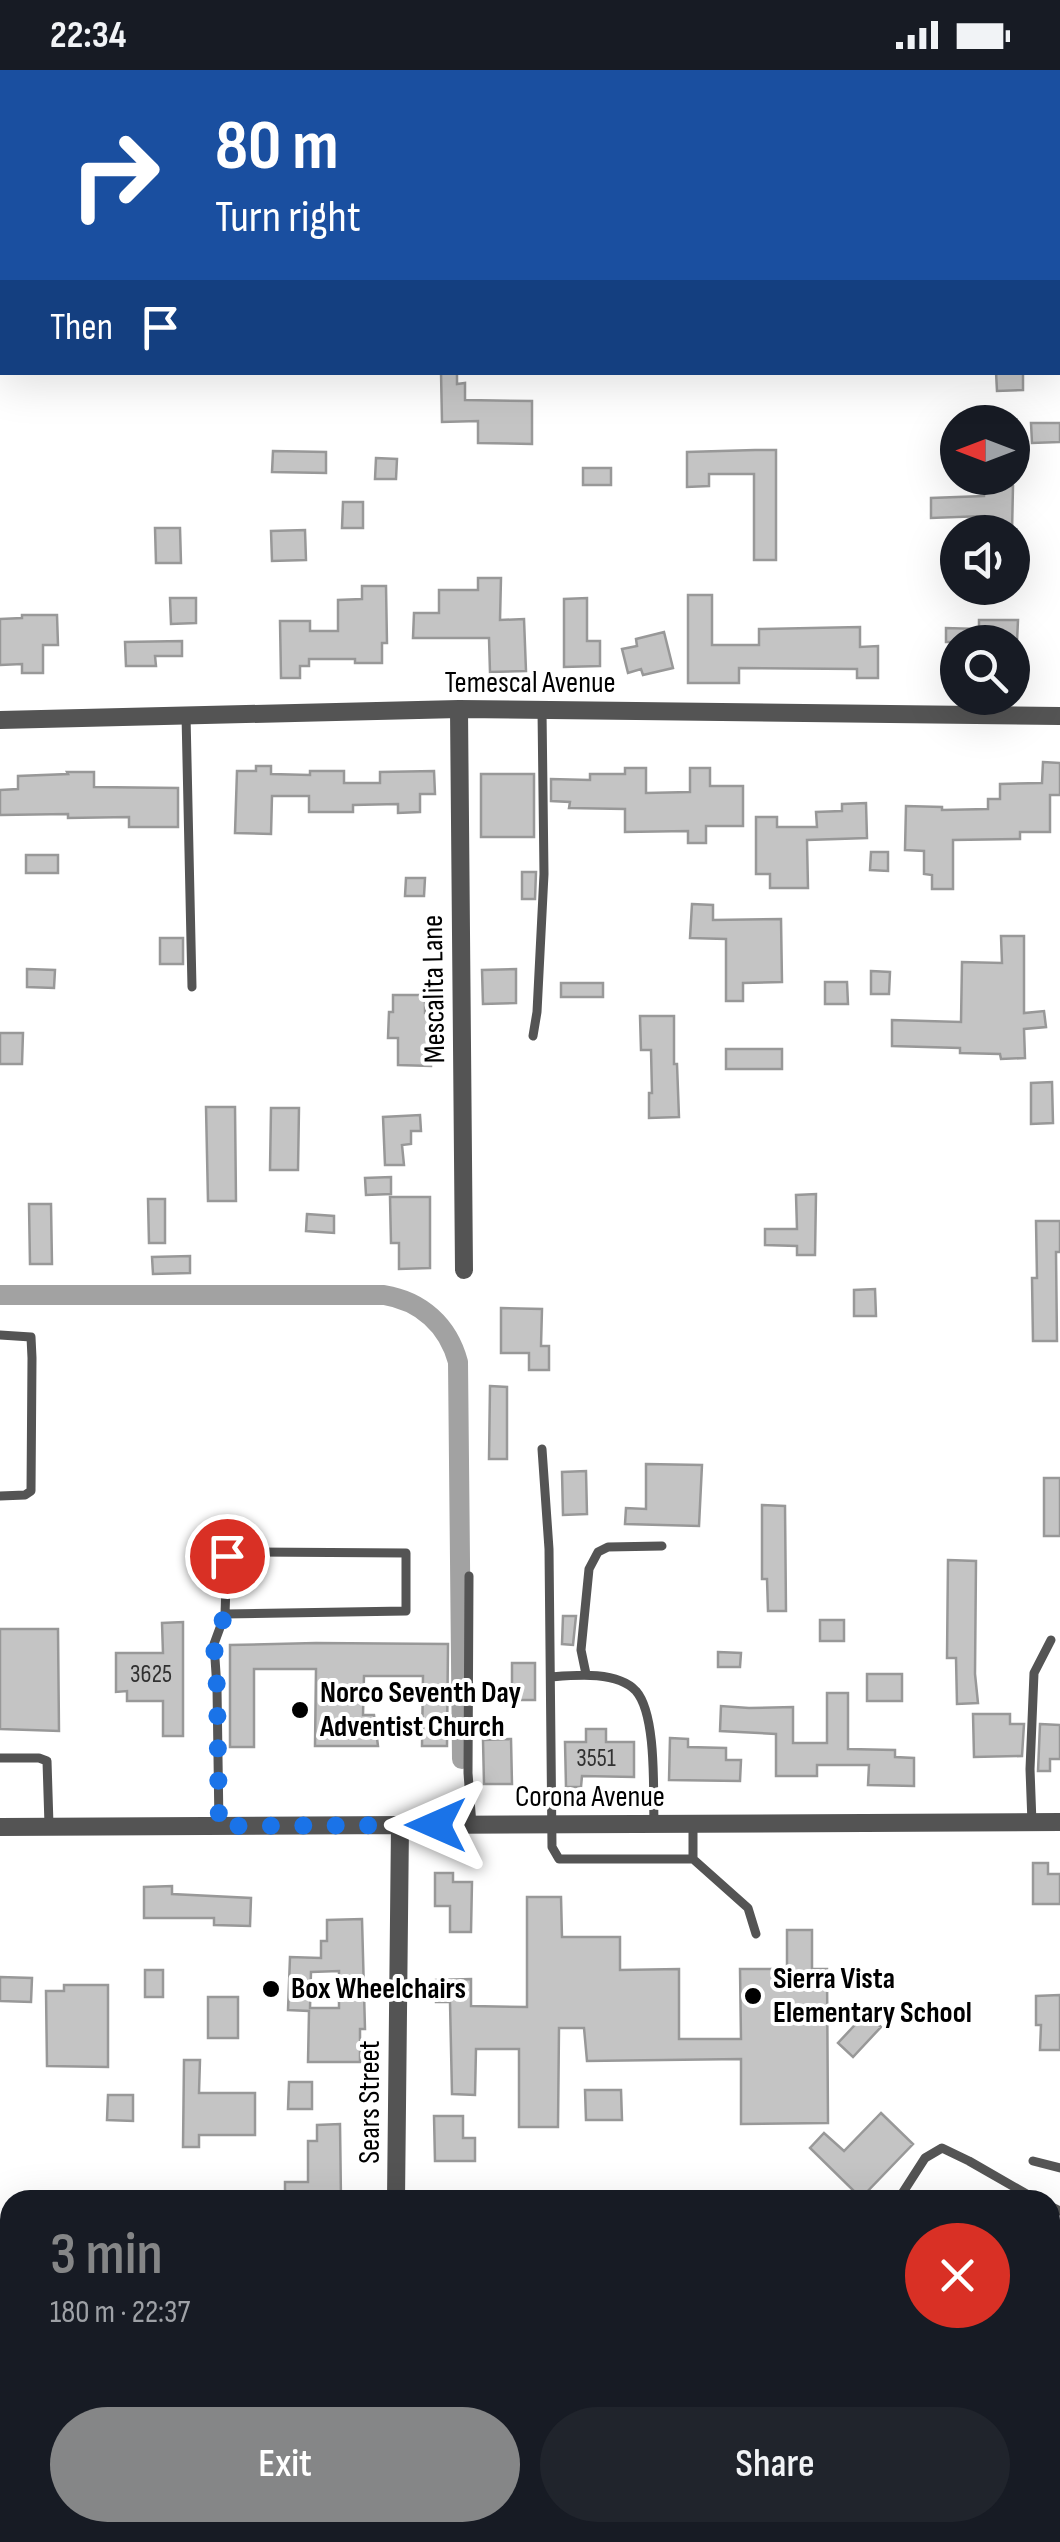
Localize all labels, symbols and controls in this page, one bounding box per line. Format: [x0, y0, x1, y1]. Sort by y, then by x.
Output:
text: 22:34 [50, 13, 127, 58]
text: 80 m [215, 105, 339, 189]
icon: right [50, 110, 180, 240]
text: Turn right [215, 190, 361, 245]
icon: arrive [133, 300, 188, 355]
text: Then [50, 305, 113, 350]
north arrow [940, 405, 1030, 495]
map controls [940, 405, 1030, 715]
button: sound [940, 515, 1030, 605]
button: search [940, 625, 1030, 715]
street label: Temescal Avenue [444, 665, 616, 701]
street label: Mescalita Lane [415, 914, 453, 1064]
pin [185, 1514, 270, 1599]
icon: arrive [200, 1529, 255, 1584]
house number: 3625 [130, 1659, 172, 1690]
place label: Norco Seventh Day Adventist Church [319, 1675, 522, 1745]
marker: Norco Seventh Day Adventist Church [289, 1699, 311, 1721]
house number: 3551 [576, 1743, 616, 1774]
position arrow [384, 1773, 488, 1877]
street label: Corona Avenue [515, 1779, 665, 1815]
place label: Sierra Vista Elementary School [773, 1961, 972, 2031]
place label: Box Wheelchairs [291, 1971, 466, 2007]
marker: Box Wheelchairs [260, 1978, 282, 2000]
marker: Sierra Vista Elementary School [742, 1985, 764, 2007]
street label: Sears Street [352, 2040, 388, 2164]
text: 3 min [50, 2219, 163, 2291]
button: close [905, 2223, 1010, 2328]
text: 180 m · 22:37 [50, 2293, 190, 2332]
button: Exit [50, 2407, 520, 2522]
button: Share [540, 2407, 1010, 2522]

